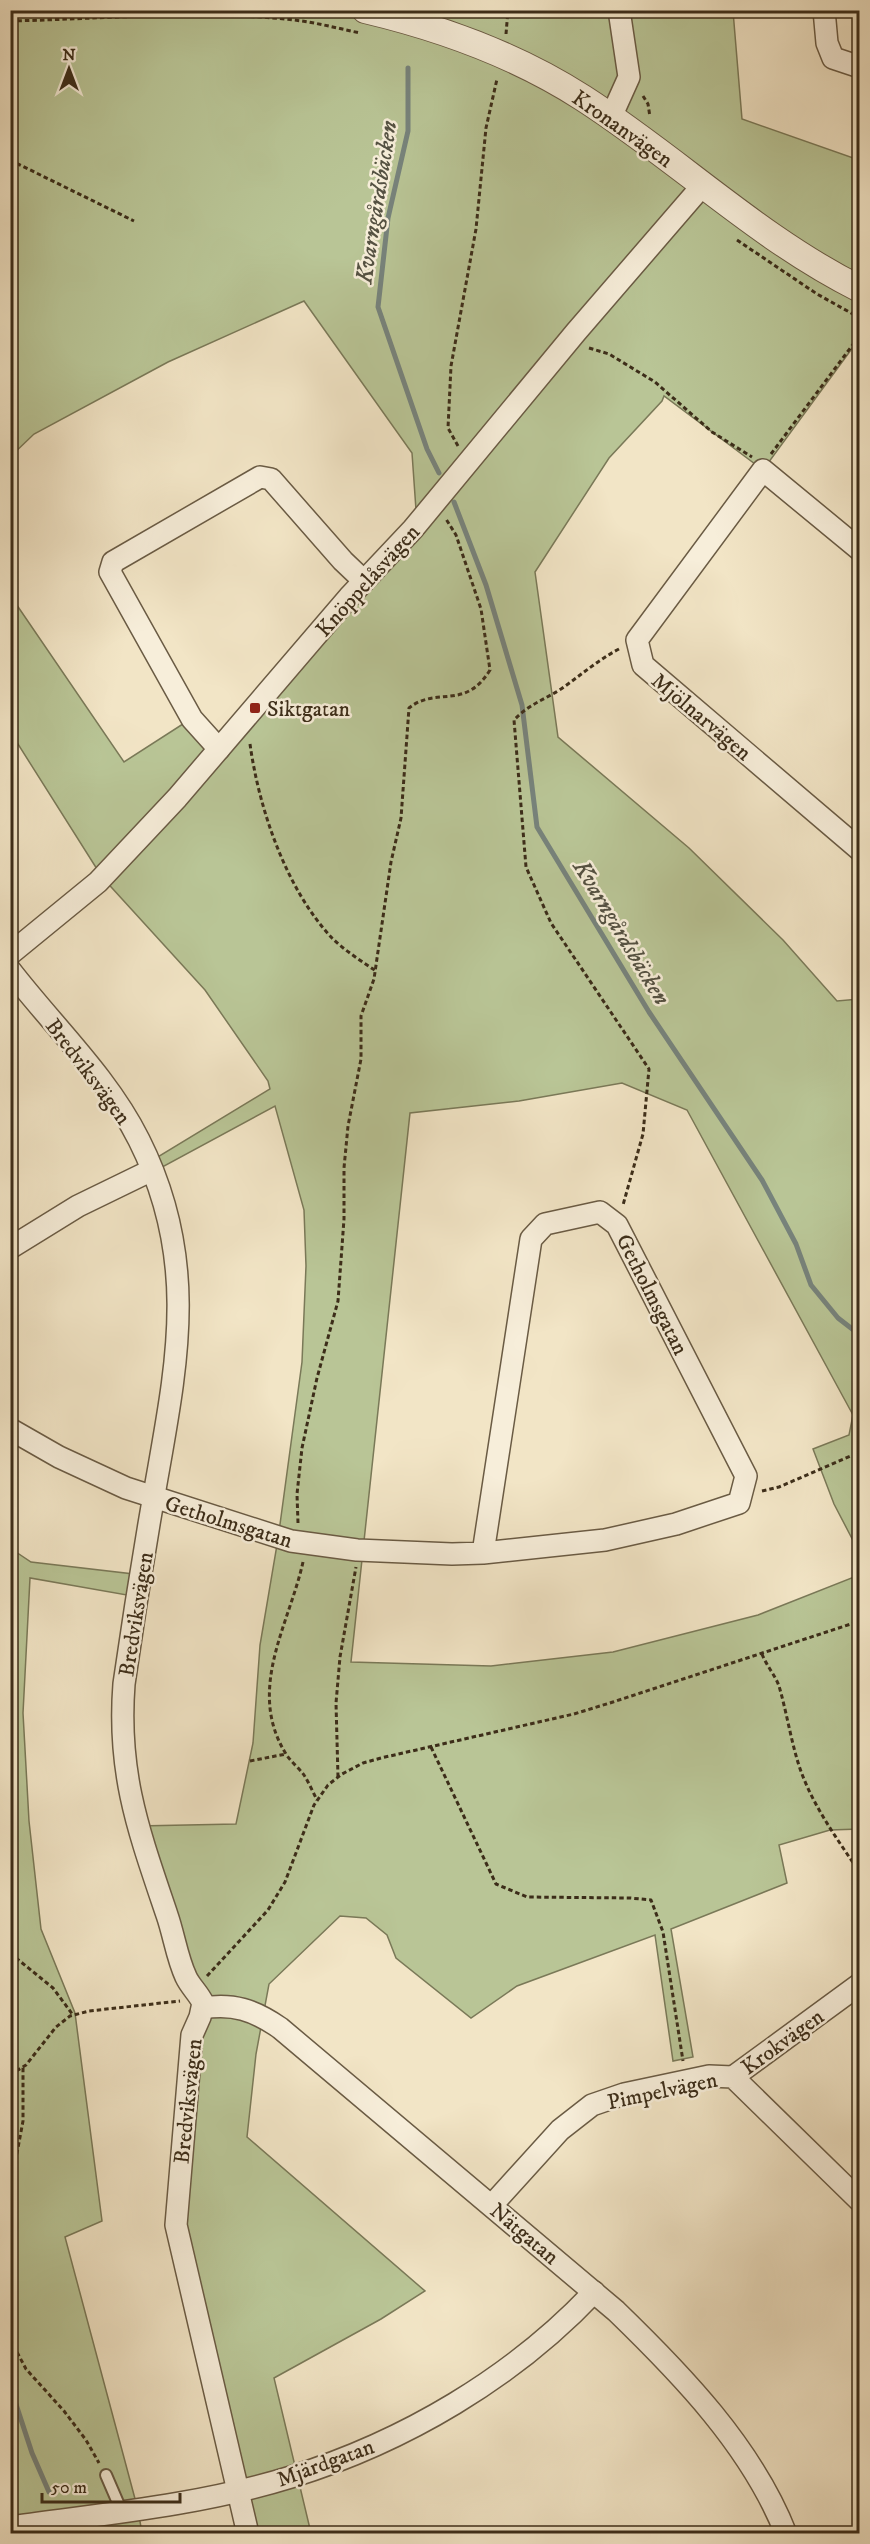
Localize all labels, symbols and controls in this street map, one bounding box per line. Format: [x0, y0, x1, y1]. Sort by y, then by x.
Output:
north arrow [39, 39, 99, 99]
text: N [62, 45, 76, 65]
street label: Kronanvägen [567, 85, 678, 174]
water label: Kvarngårdsbäcken [349, 119, 405, 287]
street label: Knöppelåsvägen [310, 519, 426, 643]
street label: Mjölnarvägen [646, 667, 757, 767]
place label: Siktgatan [267, 696, 351, 723]
marker: Siktgatan [248, 701, 262, 715]
water label: Kvarngårdsbäcken [565, 853, 676, 1011]
street label: Bredviksvägen [39, 1013, 137, 1131]
street label: Getholmsgatan [610, 1230, 694, 1360]
street label: Getholmsgatan [161, 1490, 296, 1555]
street label: Bredviksvägen [113, 1549, 160, 1679]
street label: Krokvägen [736, 2003, 830, 2081]
street label: Bredviksvägen [168, 2037, 209, 2165]
street label: Pimpelvägen [605, 2067, 720, 2116]
street label: Nätgatan [484, 2197, 564, 2271]
street label: Mjärdgatan [273, 2433, 378, 2494]
scale bar [42, 2466, 180, 2504]
text: 50 m [51, 2477, 87, 2499]

